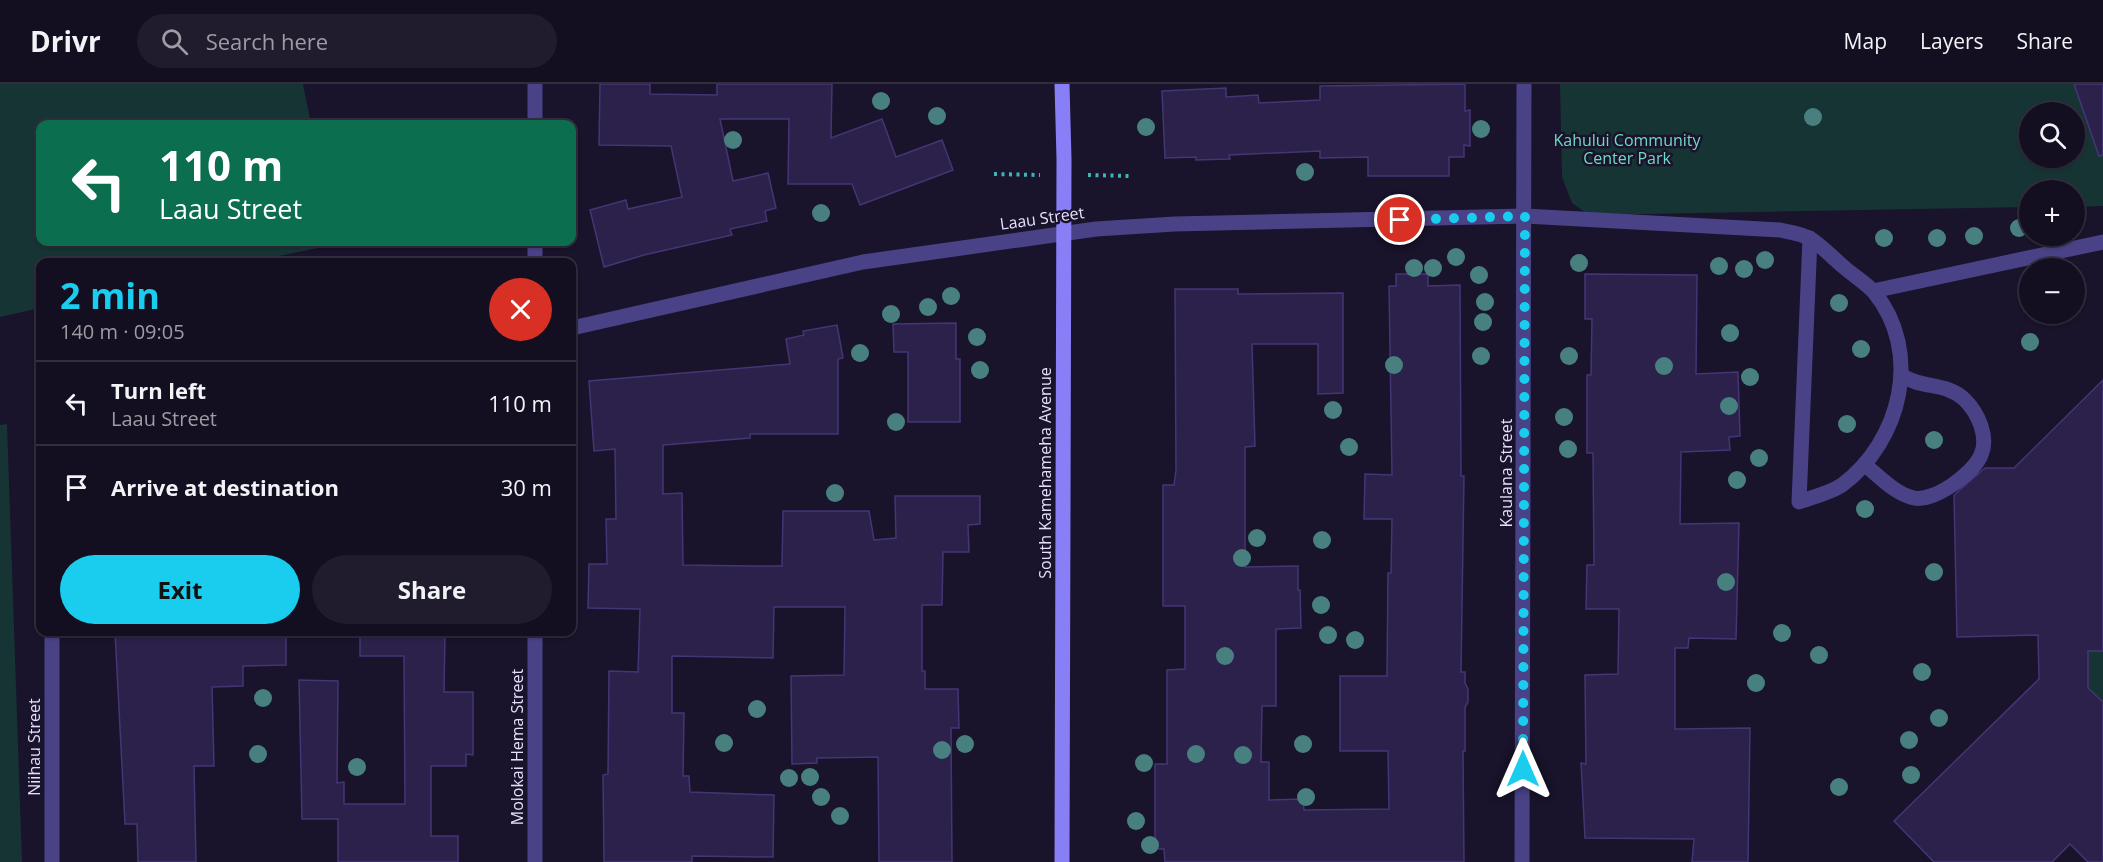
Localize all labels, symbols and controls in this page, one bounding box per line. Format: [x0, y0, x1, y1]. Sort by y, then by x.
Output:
search box [137, 14, 557, 68]
text: Drivr [30, 22, 101, 60]
icon: search [158, 25, 191, 58]
text: Search here [206, 26, 328, 56]
text: Map [1844, 27, 1887, 55]
text: Layers [1920, 27, 1984, 55]
text: Share [2017, 27, 2073, 55]
map controls [2019, 102, 2085, 324]
button: search [2019, 102, 2085, 168]
park label: Kahului Community Center Park [1553, 129, 1702, 169]
text: 110 m [159, 136, 283, 193]
icon: left [60, 144, 138, 222]
button: + [2019, 180, 2085, 246]
text: Laau Street [159, 190, 302, 227]
pin [1374, 194, 1425, 245]
street label: Laau Street [998, 201, 1086, 235]
icon: arrive [1383, 203, 1416, 236]
button: − [2019, 258, 2085, 324]
text: 2 min [60, 271, 160, 320]
button: close [489, 278, 552, 341]
text: 140 m · 09:05 [60, 318, 185, 345]
street label: South Kamehameha Avenue [1034, 367, 1056, 579]
text: Turn left [111, 375, 206, 405]
icon: left [60, 387, 93, 420]
text: 110 m [488, 388, 552, 418]
text: Laau Street [111, 405, 217, 432]
street label: Kaulana Street [1495, 418, 1517, 527]
icon: arrive [60, 471, 93, 504]
text: Arrive at destination [111, 472, 339, 502]
text: 30 m [501, 472, 552, 502]
button: Exit [60, 555, 300, 624]
button: Share [312, 555, 552, 624]
street label: Molokai Hema Street [506, 668, 528, 825]
street label: Niihau Street [23, 698, 45, 796]
position arrow [1491, 737, 1555, 801]

